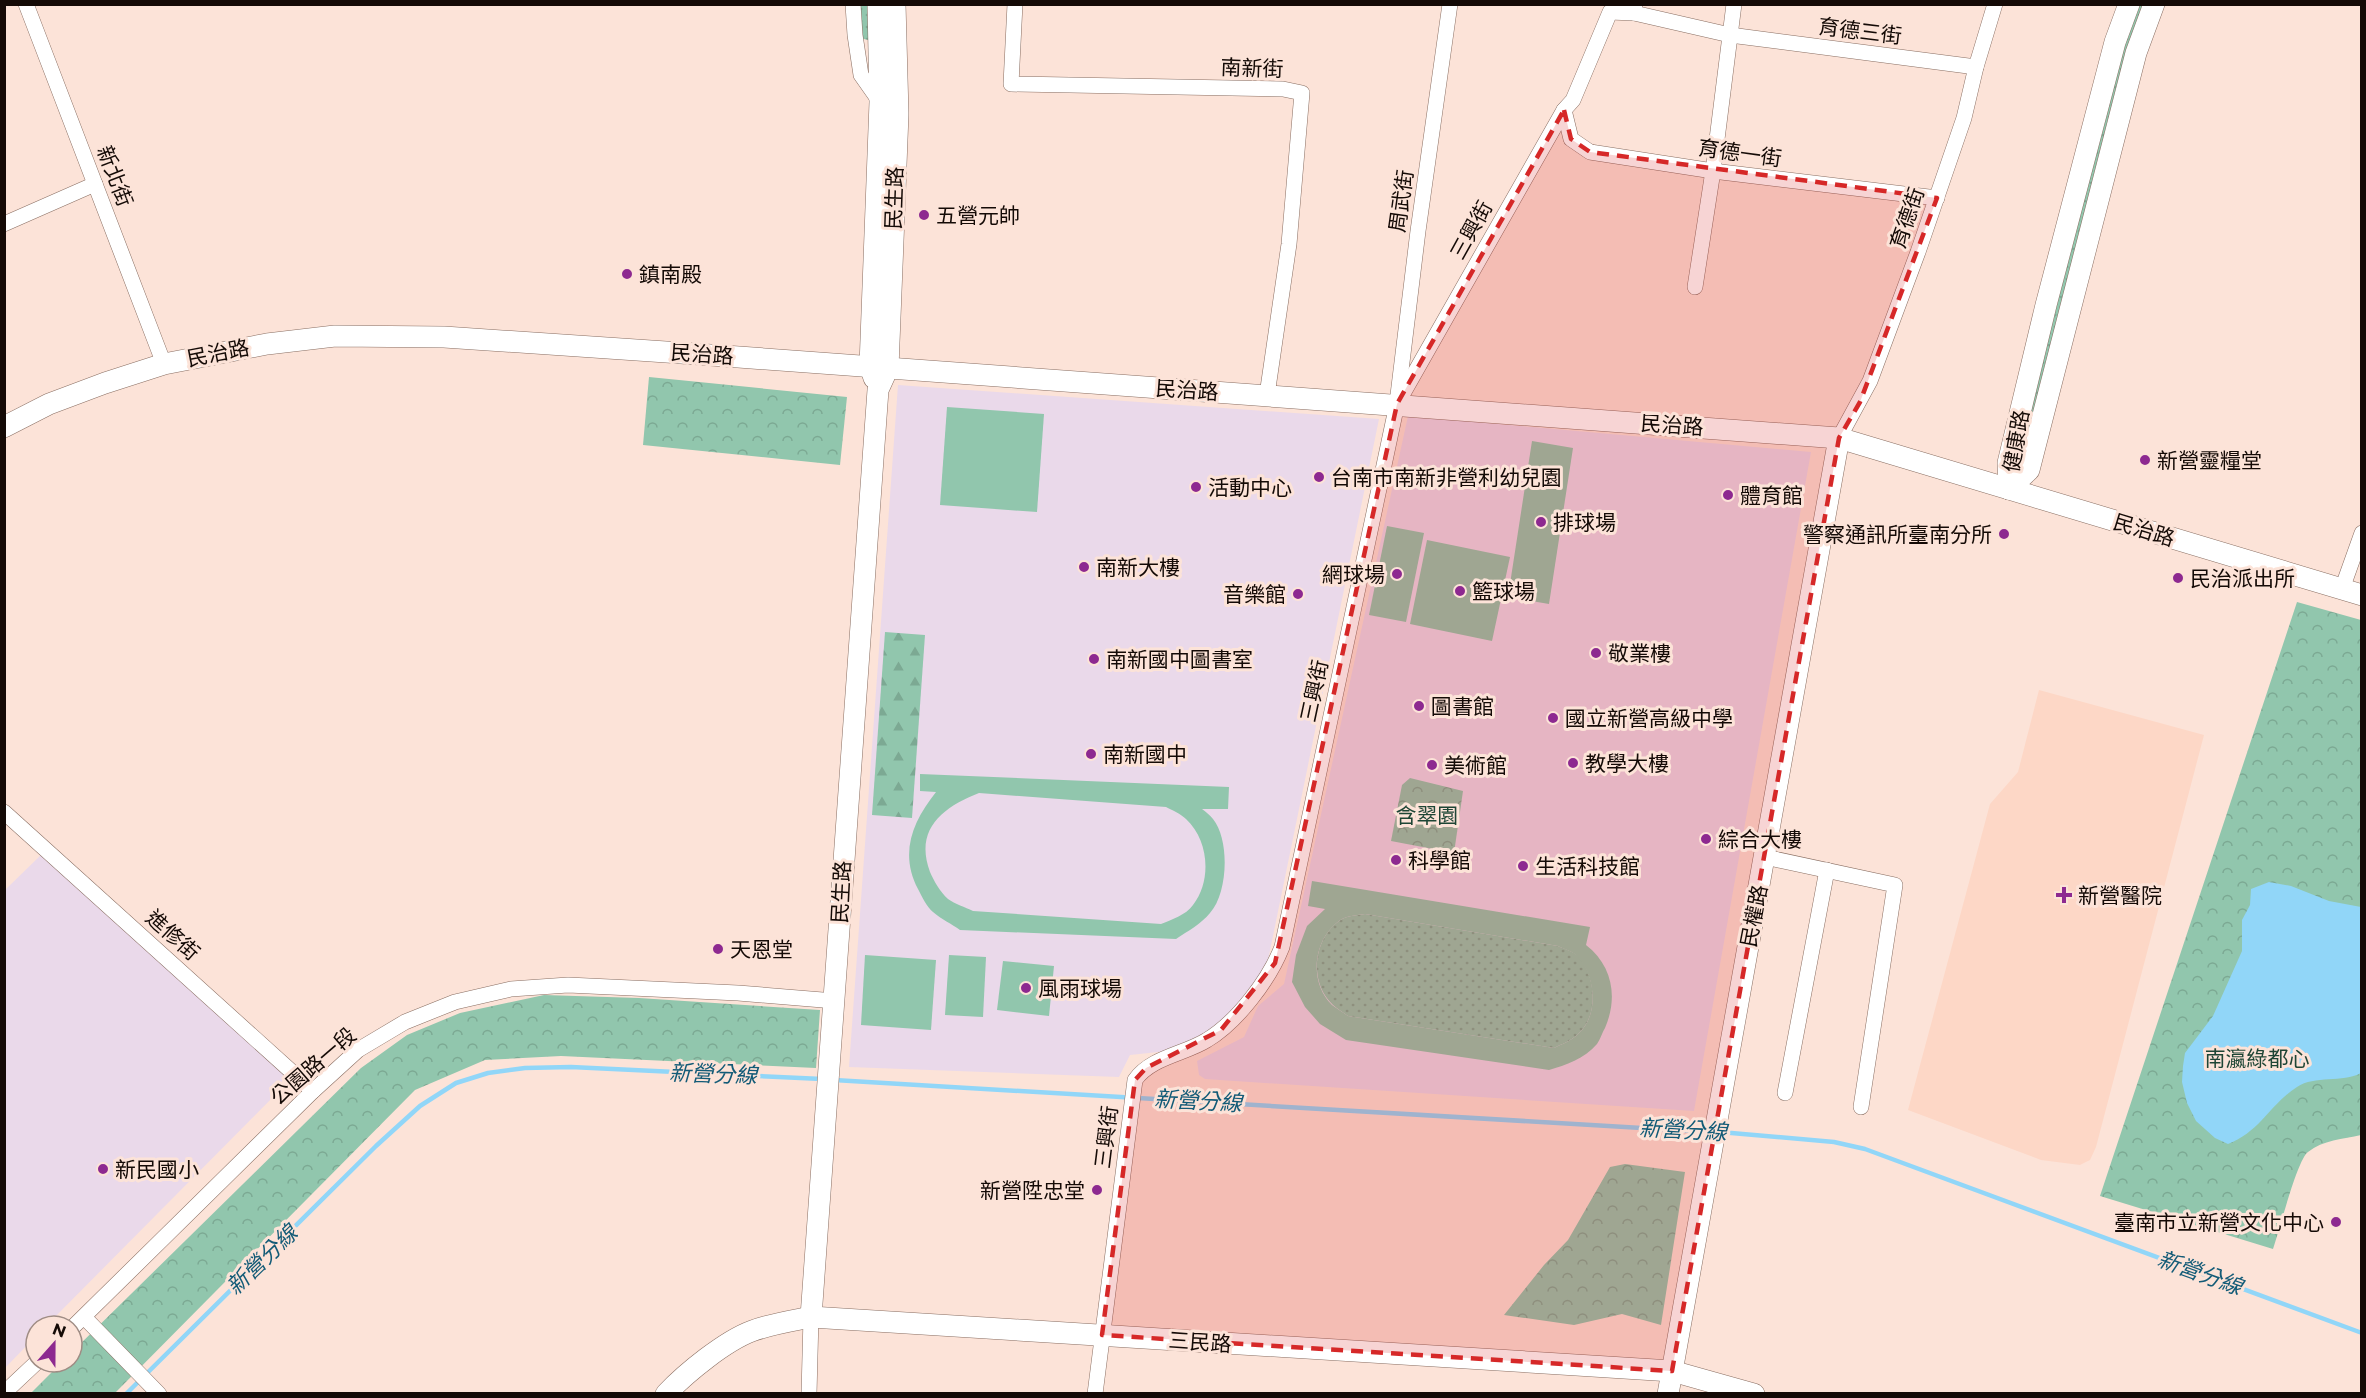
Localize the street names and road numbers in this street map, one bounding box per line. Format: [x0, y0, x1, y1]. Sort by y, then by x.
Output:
street label: 育德三街 [1817, 13, 1903, 49]
street label: 南新街 [1220, 54, 1284, 82]
street label: 育德一街 [1697, 135, 1783, 171]
street label: 新北街 [92, 142, 138, 210]
street label: 民生路 [880, 166, 908, 230]
street label: 周武街 [1384, 168, 1418, 234]
street label: 育德街 [1885, 184, 1929, 252]
street label: 三興街 [1445, 196, 1497, 264]
street label: 民治路 [185, 335, 251, 371]
street label: 民治路 [670, 339, 734, 369]
street label: 民治路 [1155, 375, 1219, 405]
street label: 健康路 [1998, 408, 2034, 474]
street label: 民治路 [1640, 410, 1704, 440]
street label: 民治路 [2110, 509, 2178, 551]
street label: 三興街 [1295, 658, 1333, 724]
street label: 民生路 [827, 860, 855, 924]
street label: 民權路 [1736, 883, 1772, 949]
street label: 進修街 [141, 905, 205, 965]
street label: 公園路一段 [265, 1022, 361, 1110]
street label: 三興街 [1090, 1104, 1122, 1170]
street label: 三民路 [1168, 1327, 1232, 1357]

